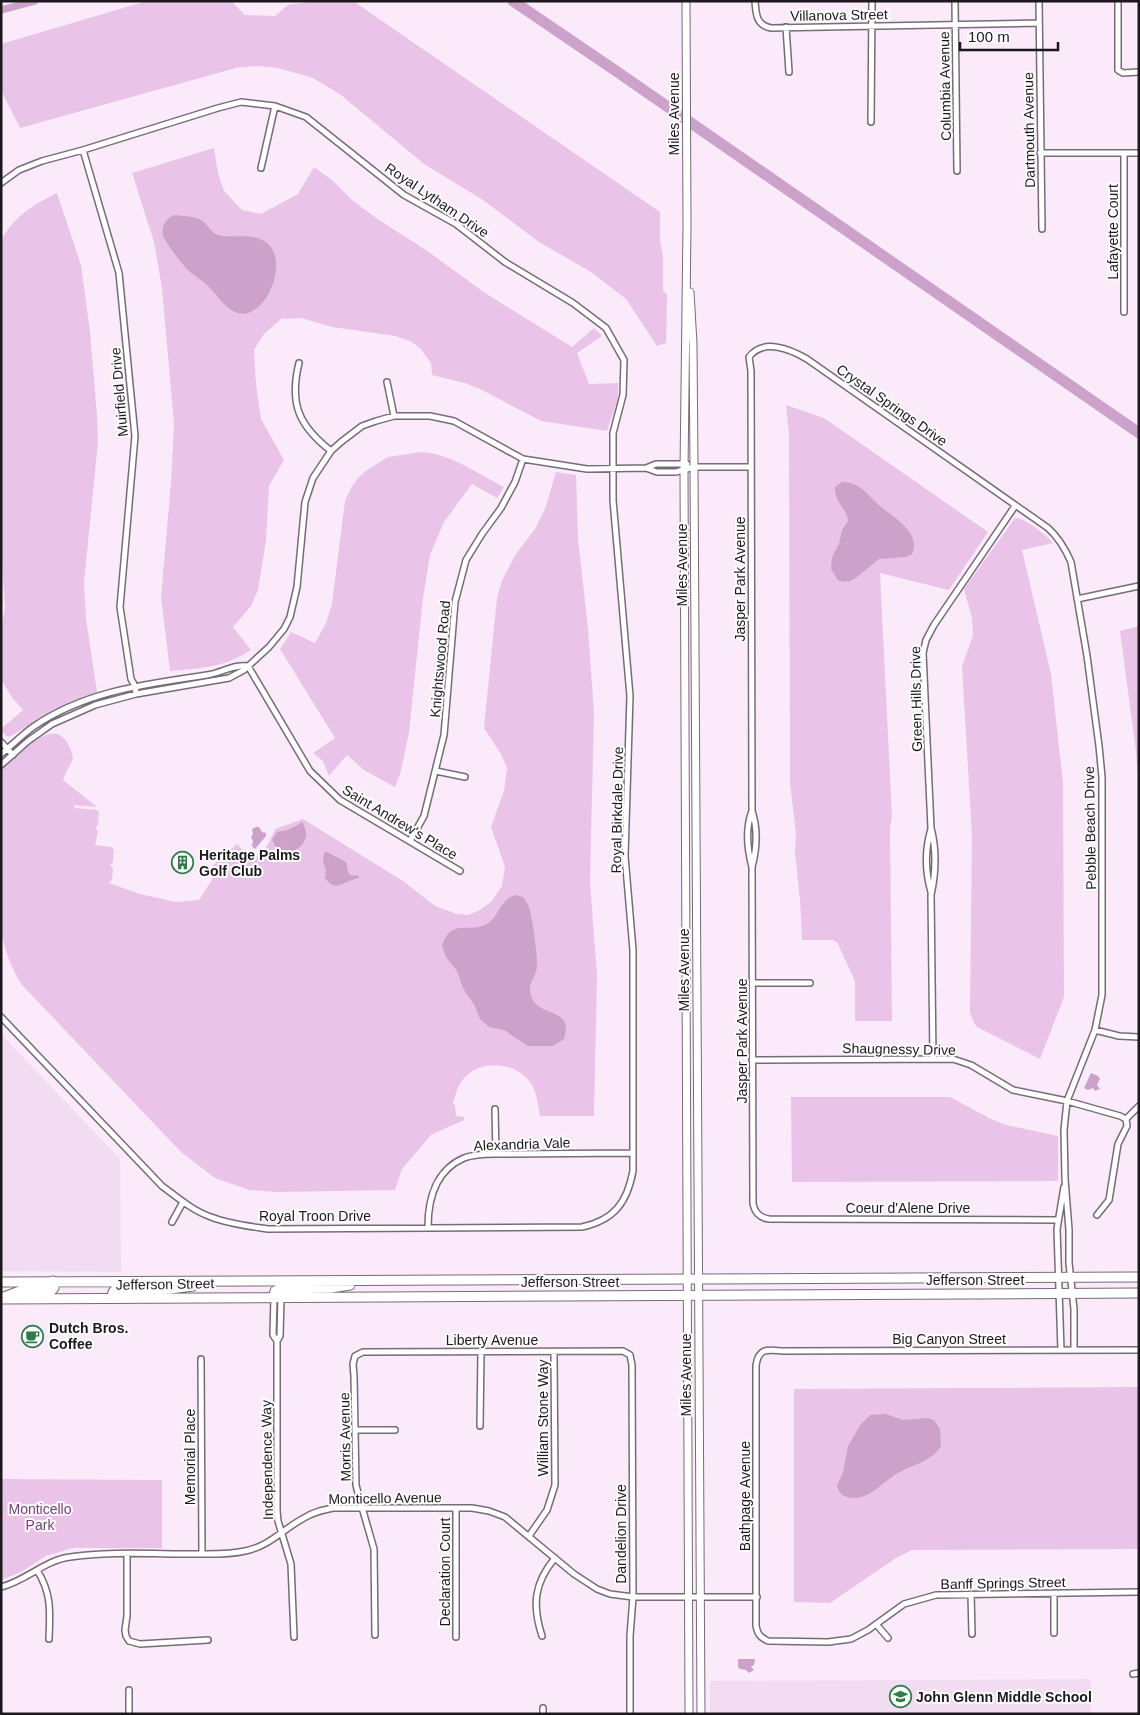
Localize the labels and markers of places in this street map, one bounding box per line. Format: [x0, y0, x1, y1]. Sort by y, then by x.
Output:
place label: Heritage Palms Golf Club [199, 847, 300, 879]
building icon: Heritage Palms Golf Club [171, 851, 195, 875]
place label: Dutch Bros. Coffee [49, 1320, 128, 1352]
cafe icon: Dutch Bros. Coffee [21, 1324, 45, 1348]
school or university icon: John Glenn Middle School [888, 1685, 912, 1709]
place label: John Glenn Middle School [916, 1689, 1092, 1705]

